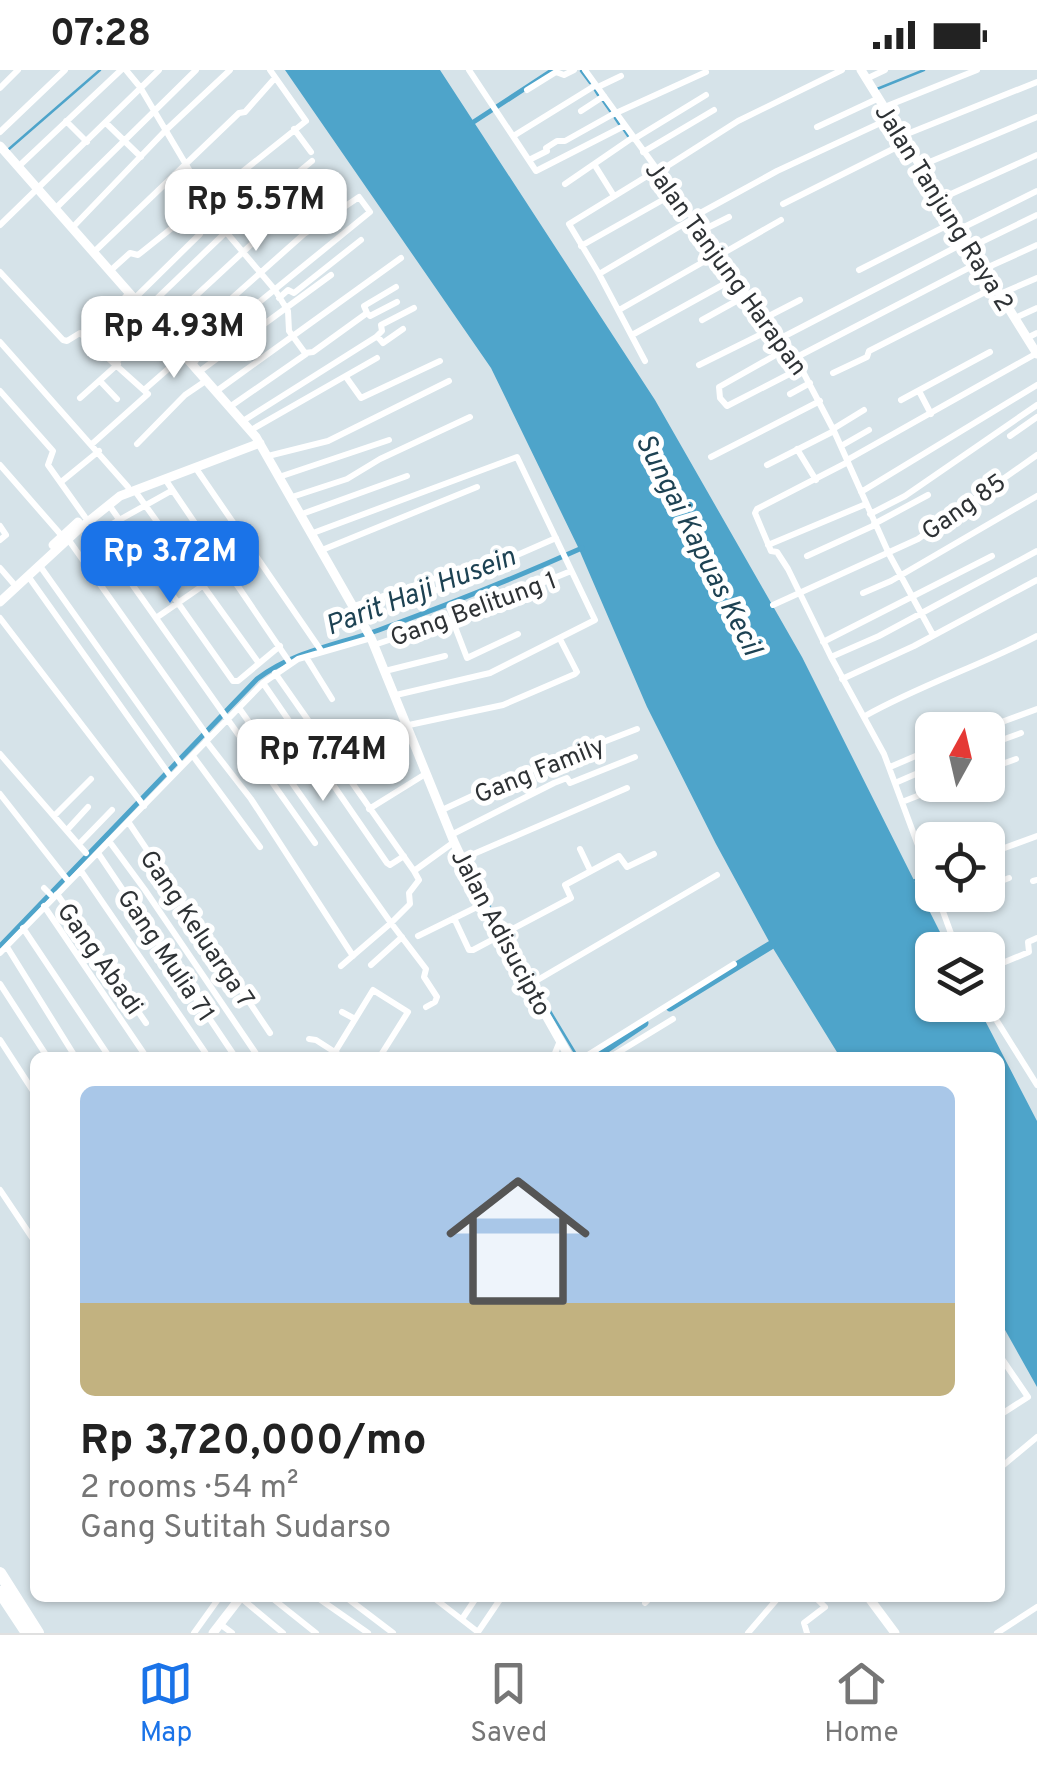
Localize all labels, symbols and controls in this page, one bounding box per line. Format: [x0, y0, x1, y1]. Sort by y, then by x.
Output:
text: 07:28 [50, 11, 151, 60]
street label: Jalan Tanjung Raya 2 [866, 99, 1019, 318]
street label: Jalan Tanjung Harapan [636, 156, 813, 383]
pin: Rp 5.57M [153, 169, 359, 254]
text: Rp 5.57M [187, 181, 325, 221]
pin: Rp 4.93M [71, 296, 277, 381]
text: Rp 4.93M [103, 308, 245, 348]
water label: Sungai Kapuas Kecil [626, 428, 770, 664]
street label: Gang 85 [916, 468, 1013, 549]
pin: Rp 3.72M [67, 521, 273, 606]
text: Rp 3.72M [103, 533, 237, 573]
water label: Parit Haji Husein [321, 540, 521, 646]
street label: Gang Belitung 1 [386, 566, 562, 656]
north arrow [915, 712, 1005, 802]
map controls [915, 712, 1005, 1022]
pin: Rp 7.74M [220, 719, 426, 804]
text: Rp 7.74M [259, 731, 387, 771]
street label: Gang Family [470, 731, 610, 812]
button: locate [915, 822, 1005, 912]
street label: Gang Keluarga 7 [131, 845, 260, 1015]
street label: Jalan Adisucipto [442, 845, 557, 1022]
street label: Gang Mulia 71 [108, 884, 221, 1029]
street label: Gang Abadi [48, 898, 149, 1022]
button: layers [915, 932, 1005, 1022]
icon: home [428, 1151, 608, 1331]
text: Rp 3,720,000/mo [80, 1416, 426, 1469]
text: 2 rooms · 54 m² [80, 1469, 299, 1509]
text: Gang Sutitah Sudarso [80, 1509, 391, 1549]
tab: Map [138, 1656, 193, 1752]
tab: Saved [470, 1656, 547, 1752]
tab: Home [824, 1656, 899, 1752]

